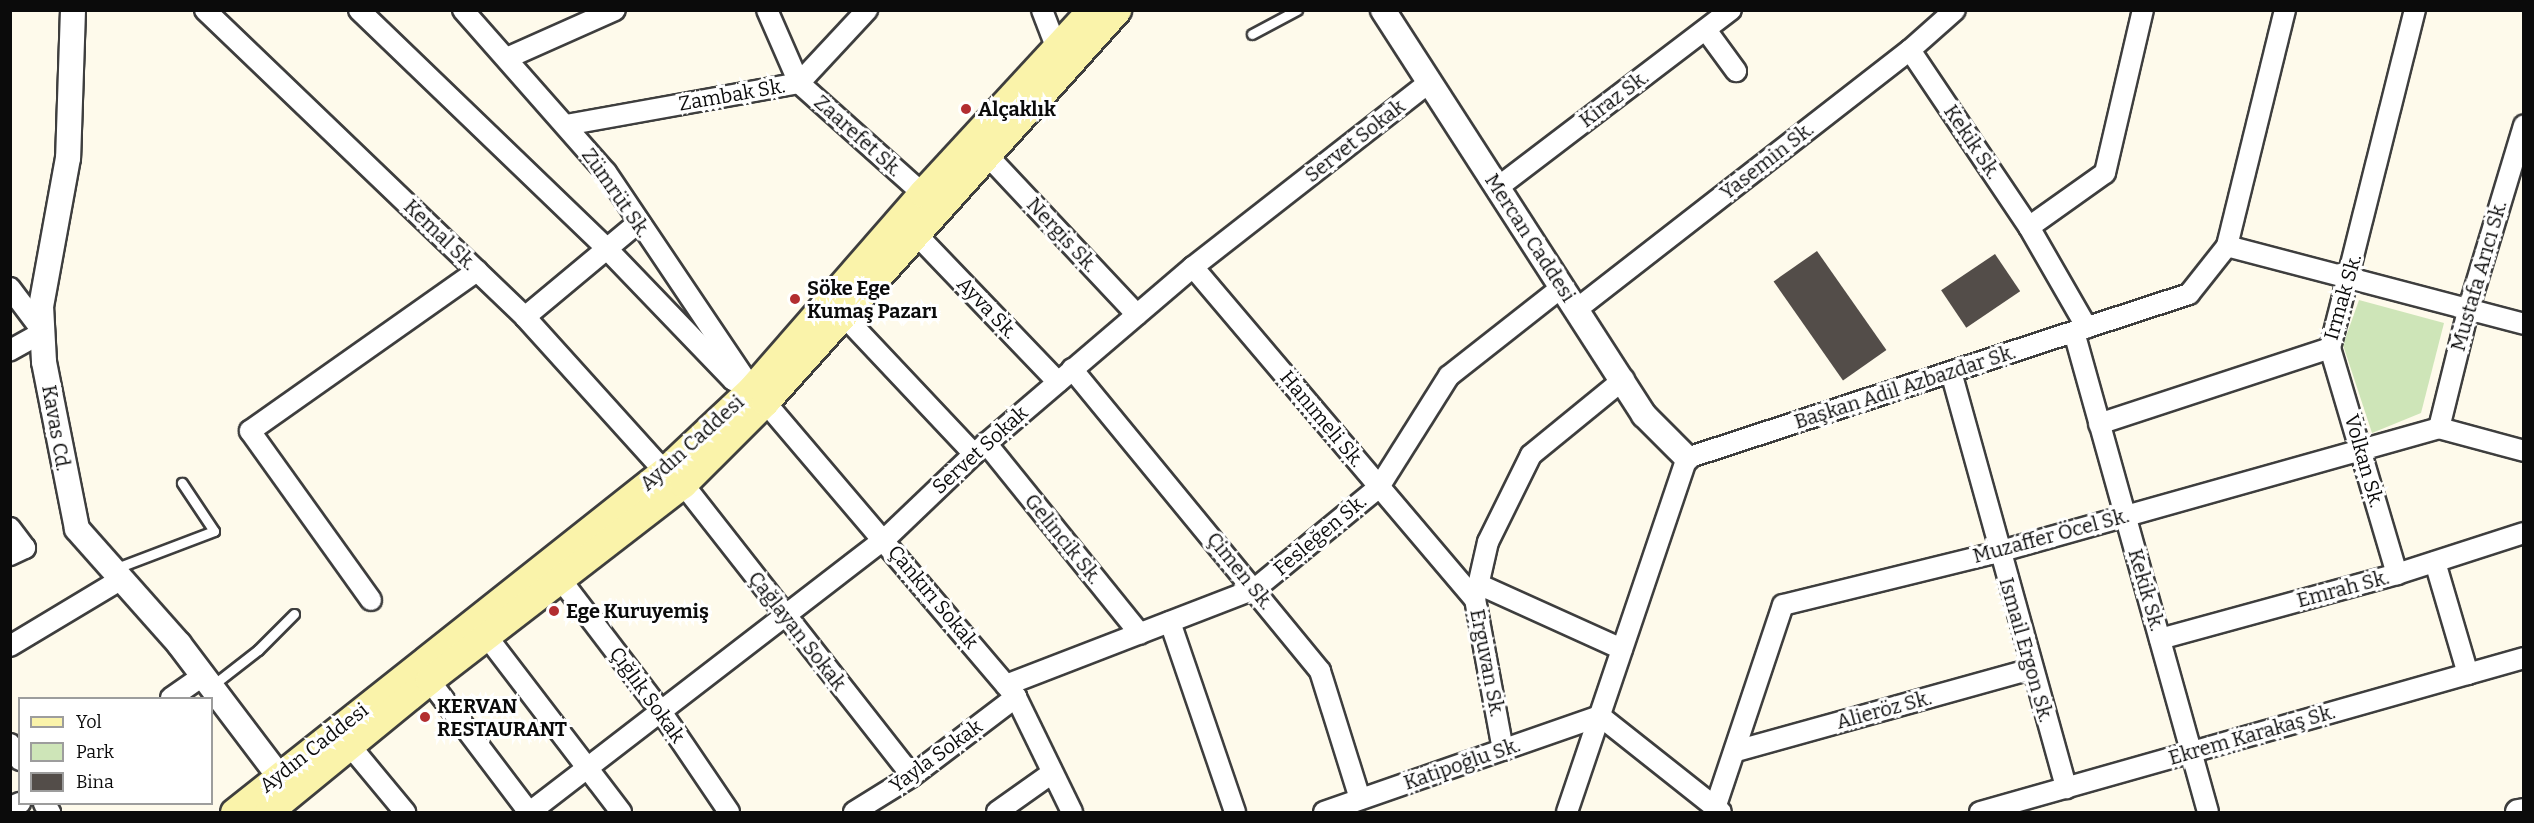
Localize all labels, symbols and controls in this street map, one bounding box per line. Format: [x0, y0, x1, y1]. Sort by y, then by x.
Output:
street label: Kiraz Sk. [1575, 65, 1653, 133]
street label: Zambak Sk. [677, 74, 787, 116]
street label: Zaarefet Sk. [809, 90, 907, 182]
street label: Servet Sokak [1300, 95, 1410, 187]
place label: Alçaklık [978, 97, 1056, 121]
street label: Kekik Sk. [1939, 100, 2005, 184]
marker: Alçaklık [959, 102, 973, 116]
street label: Yasemin Sk. [1716, 117, 1818, 205]
street label: Zümrüt Sk. [577, 144, 655, 242]
street label: Mercan Caddesi [1480, 169, 1580, 307]
street label: Nergis Sk. [1022, 193, 1102, 277]
street label: Kemal Sk. [399, 195, 481, 275]
street label: Mustafa Arıcı Sk. [2446, 198, 2512, 354]
street label: Irmak Sk. [2319, 251, 2367, 343]
street label: Ayva Sk. [952, 272, 1022, 344]
place label: Söke Ege Kumaş Pazarı [807, 276, 937, 323]
marker: Söke Ege Kumaş Pazarı [788, 292, 802, 306]
street label: Başkan Adil Azbazdar Sk. [1791, 340, 2019, 434]
street label: Hanımeli Sk. [1275, 366, 1369, 472]
street label: Kavas Cd. [37, 383, 75, 473]
street label: Aydın Caddesi [635, 390, 749, 496]
street label: Servet Sokak [927, 401, 1033, 499]
street label: Volkan Sk. [2339, 412, 2389, 510]
street label: Gelincik Sk. [1019, 489, 1107, 589]
street label: Fesleğen Sk. [1269, 489, 1371, 581]
street label: Muzaffer Öcel Sk. [1970, 504, 2132, 568]
street label: Çimen Sk. [1202, 527, 1278, 615]
street label: Çankırı Sokak [883, 540, 983, 654]
street label: Kekik Sk. [2123, 546, 2169, 634]
street label: Emrah Sk. [2294, 565, 2392, 613]
street label: Çağlayan Sokak [743, 567, 851, 695]
street label: Ismail Ergon Sk. [1994, 575, 2058, 725]
place label: Ege Kuruyemiş [566, 599, 709, 623]
marker: Ege Kuruyemiş [547, 604, 561, 618]
street label: Erguvan Sk. [1465, 607, 1509, 719]
street label: Çığlık Sokak [604, 642, 690, 748]
street label: Alieröz Sk. [1834, 686, 1934, 734]
place label: KERVAN RESTAURANT [437, 694, 567, 741]
legend [18, 697, 213, 805]
street label: Aydın Caddesi [255, 698, 373, 798]
street label: Ekrem Karakaş Sk. [2166, 700, 2338, 770]
marker: KERVAN RESTAURANT [418, 710, 432, 724]
text: Yol [76, 711, 102, 733]
street label: Yayla Sokak [885, 714, 987, 798]
street label: Katipoğlu Sk. [1401, 733, 1523, 795]
text: Park [76, 741, 114, 763]
text: Bina [76, 771, 114, 793]

